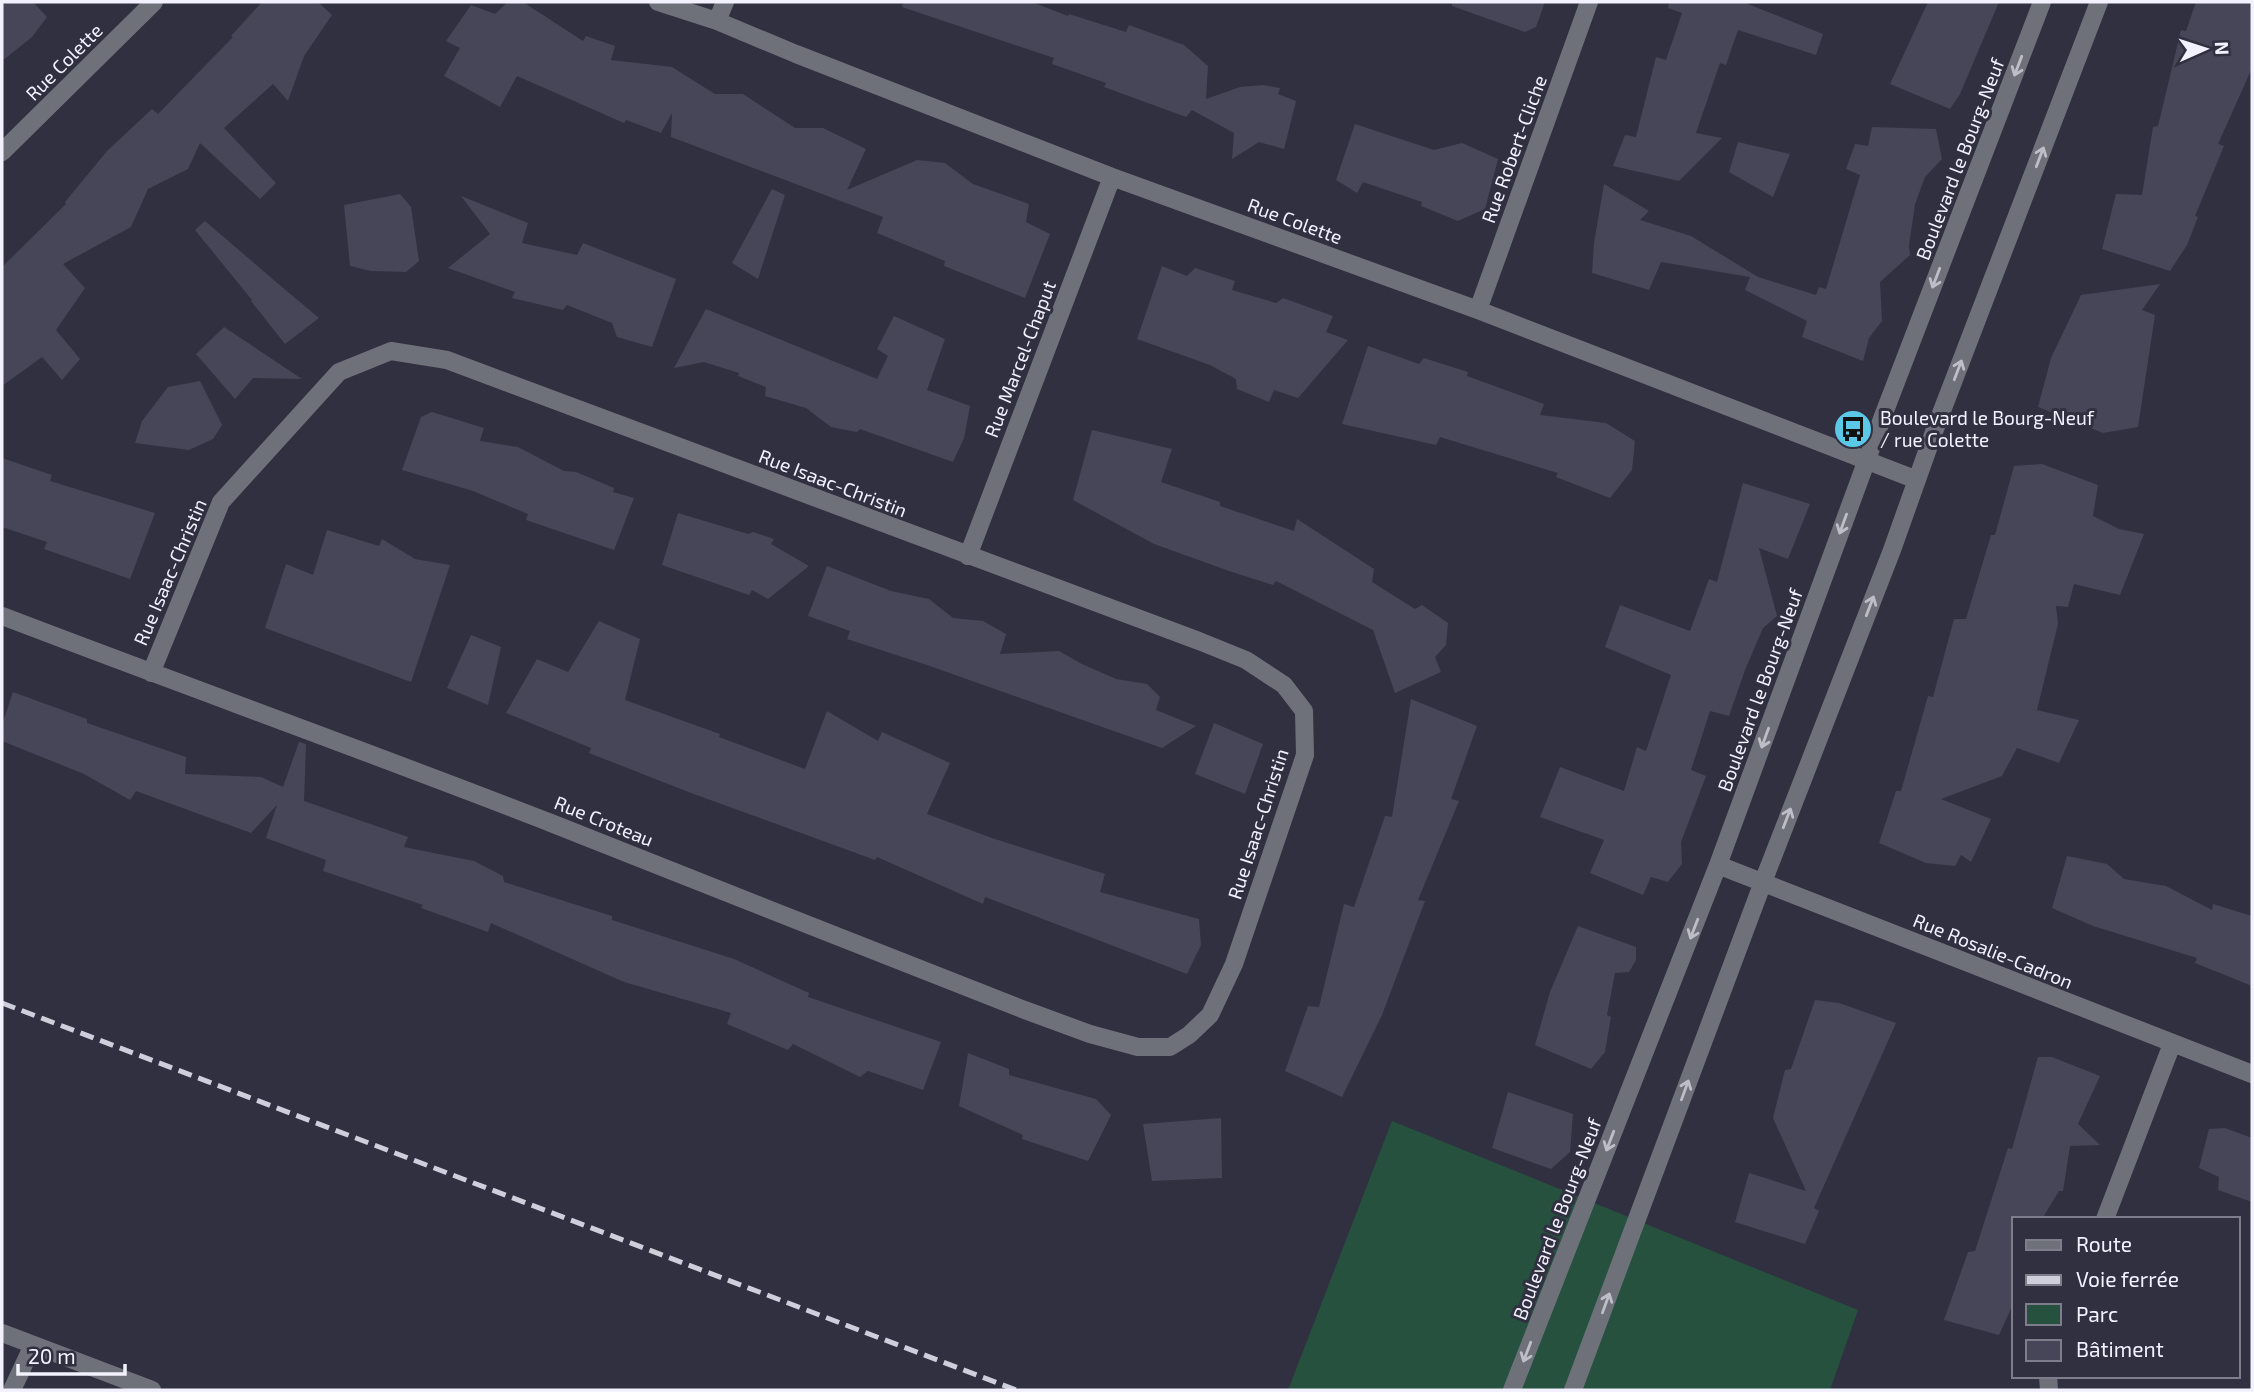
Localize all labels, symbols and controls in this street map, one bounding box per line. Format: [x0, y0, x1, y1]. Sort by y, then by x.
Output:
north arrow [2170, 14, 2240, 84]
street label: Rue Colette [20, 18, 107, 105]
text: N [2211, 41, 2234, 56]
street label: Boulevard le Bourg-Neuf [1910, 54, 2009, 263]
one-way arrow [2010, 54, 2023, 76]
street label: Rue Robert-Cliche [1476, 72, 1551, 226]
one-way arrow [2034, 147, 2047, 169]
street label: Rue Colette [1245, 193, 1346, 248]
one-way arrow [1929, 267, 1942, 289]
street label: Rue Marcel-Chaput [979, 277, 1060, 440]
one-way arrow [1953, 359, 1965, 381]
place label: Boulevard le Bourg-Neuf / rue Colette [1880, 406, 2095, 451]
bus stop icon: Boulevard le Bourg-Neuf / rue Colette [1832, 408, 1874, 450]
street label: Rue Isaac-Christin [756, 444, 910, 521]
street label: Rue Isaac-Christin [128, 495, 211, 648]
one-way arrow [1836, 513, 1848, 535]
street label: Boulevard le Bourg-Neuf [1712, 585, 1807, 794]
one-way arrow [1864, 596, 1877, 618]
one-way arrow [1758, 726, 1770, 748]
street label: Rue Isaac-Christin [1222, 746, 1293, 902]
street label: Rue Croteau [551, 790, 657, 851]
one-way arrow [1782, 808, 1795, 830]
street label: Rue Rosalie-Cadron [1910, 908, 2076, 993]
one-way arrow [1686, 917, 1699, 939]
one-way arrow [1680, 1080, 1693, 1102]
street label: Boulevard le Bourg-Neuf [1507, 1114, 1606, 1323]
one-way arrow [1603, 1129, 1616, 1151]
legend [2012, 1217, 2240, 1378]
text: Route [2076, 1231, 2132, 1256]
text: Voie ferrée [2076, 1266, 2179, 1291]
one-way arrow [1600, 1293, 1613, 1315]
text: Parc [2076, 1301, 2118, 1326]
scale bar [18, 1332, 124, 1376]
text: Bâtiment [2076, 1336, 2164, 1361]
one-way arrow [1520, 1341, 1533, 1363]
text: 20 m [28, 1343, 76, 1368]

